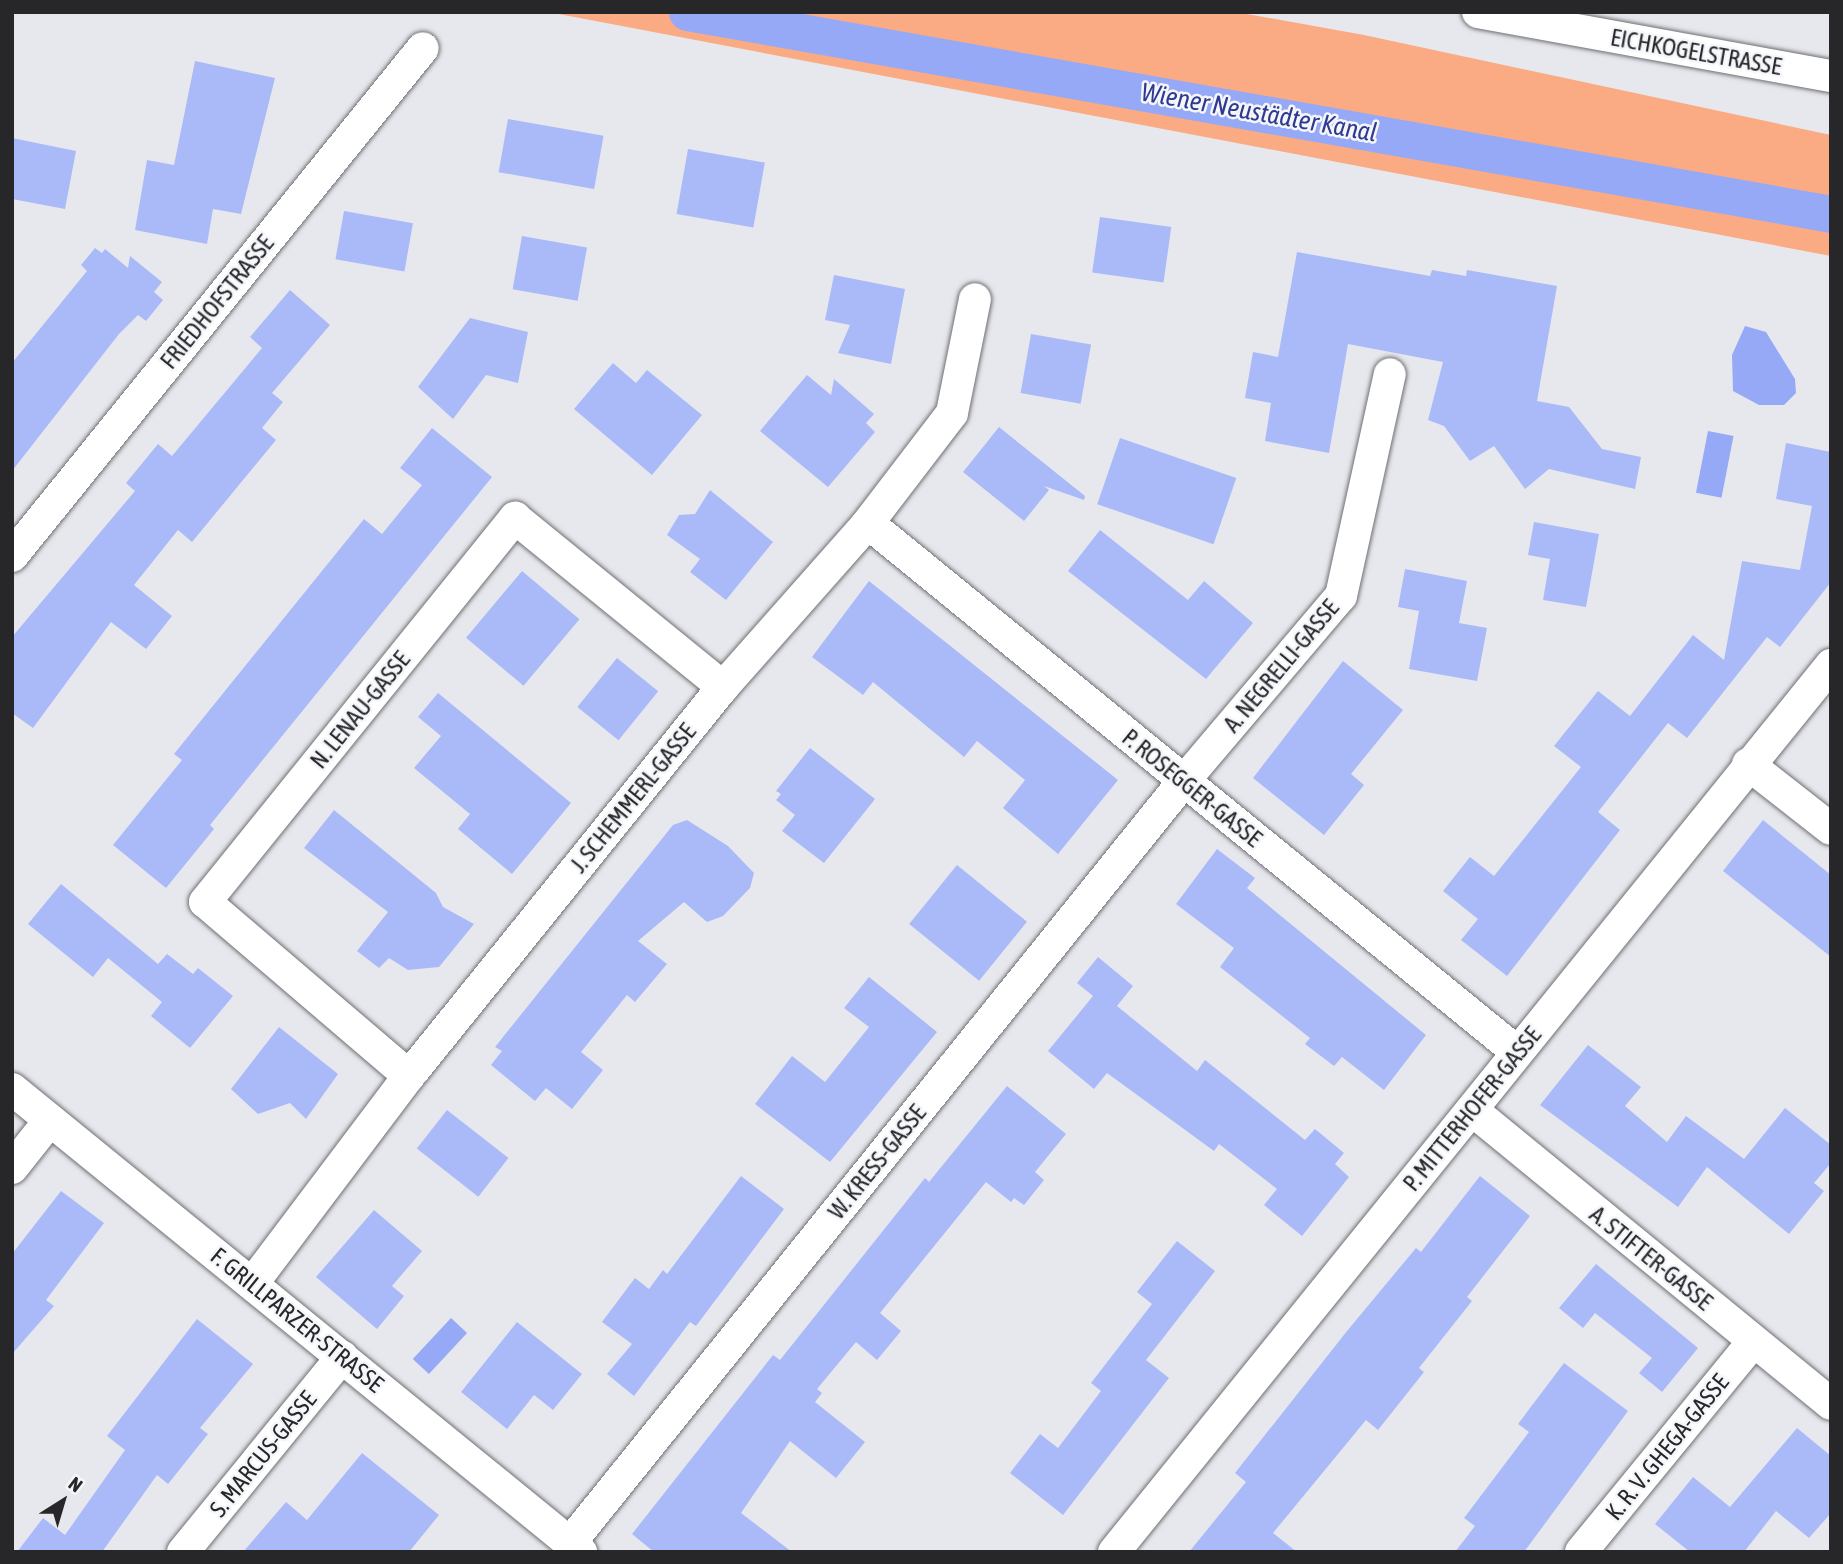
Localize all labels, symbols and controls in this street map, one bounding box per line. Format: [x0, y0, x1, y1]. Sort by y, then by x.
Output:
street label: EICHKOGELSTRASSE [1608, 23, 1784, 81]
water label: Wiener Neustädter Kanal [1139, 77, 1379, 149]
street label: FRIEDHOFSTRASSE [154, 229, 280, 375]
street label: A. NEGRELLI-GASSE [1217, 594, 1345, 738]
street label: N. LENAU-GASSE [304, 646, 416, 774]
street label: J. SCHEMMERL-GASSE [564, 718, 702, 878]
street label: P. ROSEGGER-GASSE [1116, 723, 1268, 853]
street label: P. MITTERHOFER-GASSE [1397, 1021, 1547, 1197]
street label: W. KRESS-GASSE [822, 1099, 932, 1225]
street label: A. STIFTER-GASSE [1584, 1200, 1718, 1316]
street label: F. GRILLPARZER-STRASSE [205, 1242, 389, 1398]
street label: K. R. V. GHEGA-GASSE [1599, 1368, 1735, 1526]
street label: S. MARCUS-GASSE [204, 1385, 322, 1523]
north arrow [28, 1466, 98, 1536]
text: N [65, 1472, 87, 1496]

